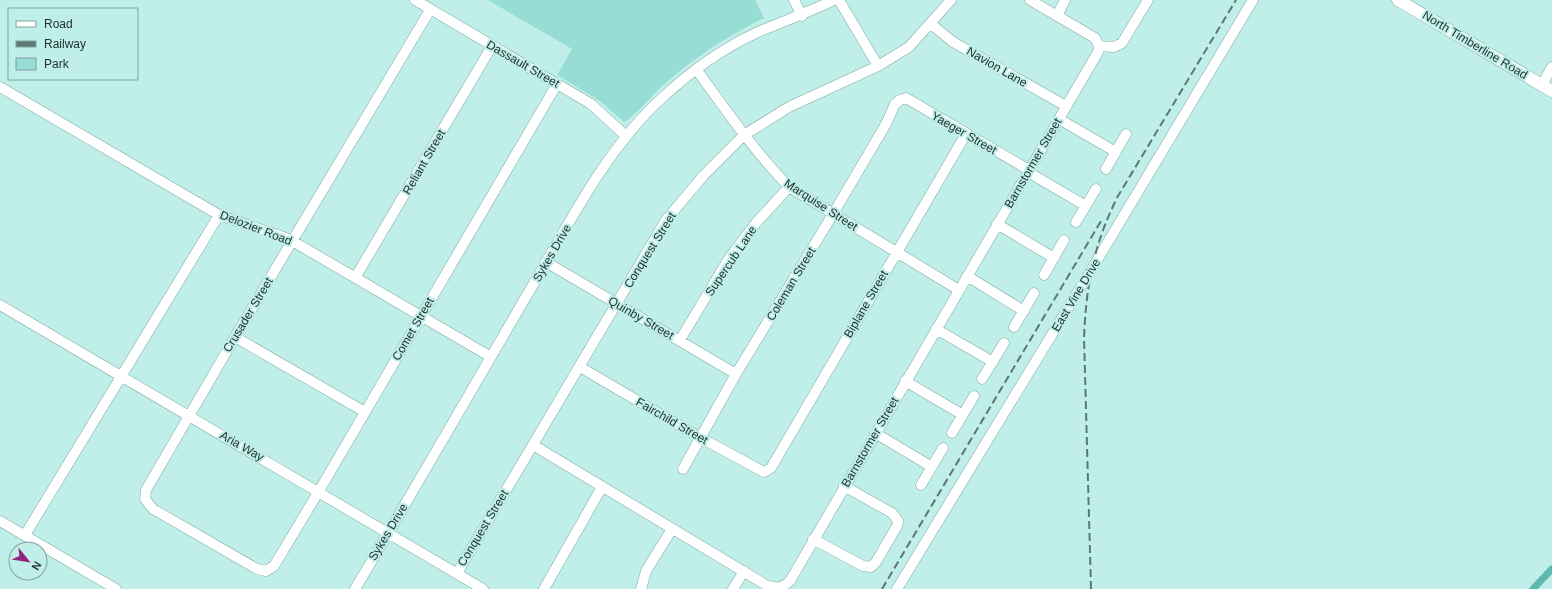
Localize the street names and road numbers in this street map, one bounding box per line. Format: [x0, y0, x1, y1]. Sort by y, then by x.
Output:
street label: North Timberline Road [1420, 8, 1530, 82]
street label: Dassault Street [484, 37, 563, 91]
street label: Navion Lane [964, 44, 1030, 90]
street label: Yaeger Street [929, 109, 1000, 158]
street label: Barnstormer Street [1002, 115, 1065, 210]
street label: Reliant Street [400, 126, 449, 197]
street label: Marquise Street [782, 176, 861, 234]
street label: Delozier Road [218, 208, 294, 248]
street label: Conquest Street [621, 209, 679, 290]
street label: Sykes Drive [530, 221, 574, 284]
street label: Supercub Lane [702, 223, 760, 299]
street label: Coleman Street [764, 244, 819, 323]
street label: East Vine Drive [1049, 256, 1103, 334]
street label: Biplane Street [841, 267, 891, 340]
street label: Crusader Street [220, 275, 276, 355]
street label: Comet Street [389, 294, 437, 363]
street label: Quinby Street [606, 294, 677, 343]
street label: Barnstormer Street [839, 394, 902, 489]
street label: Fairchild Street [634, 395, 711, 448]
street label: Aria Way [218, 428, 266, 464]
street label: Conquest Street [455, 487, 512, 569]
street label: Sykes Drive [366, 501, 411, 563]

